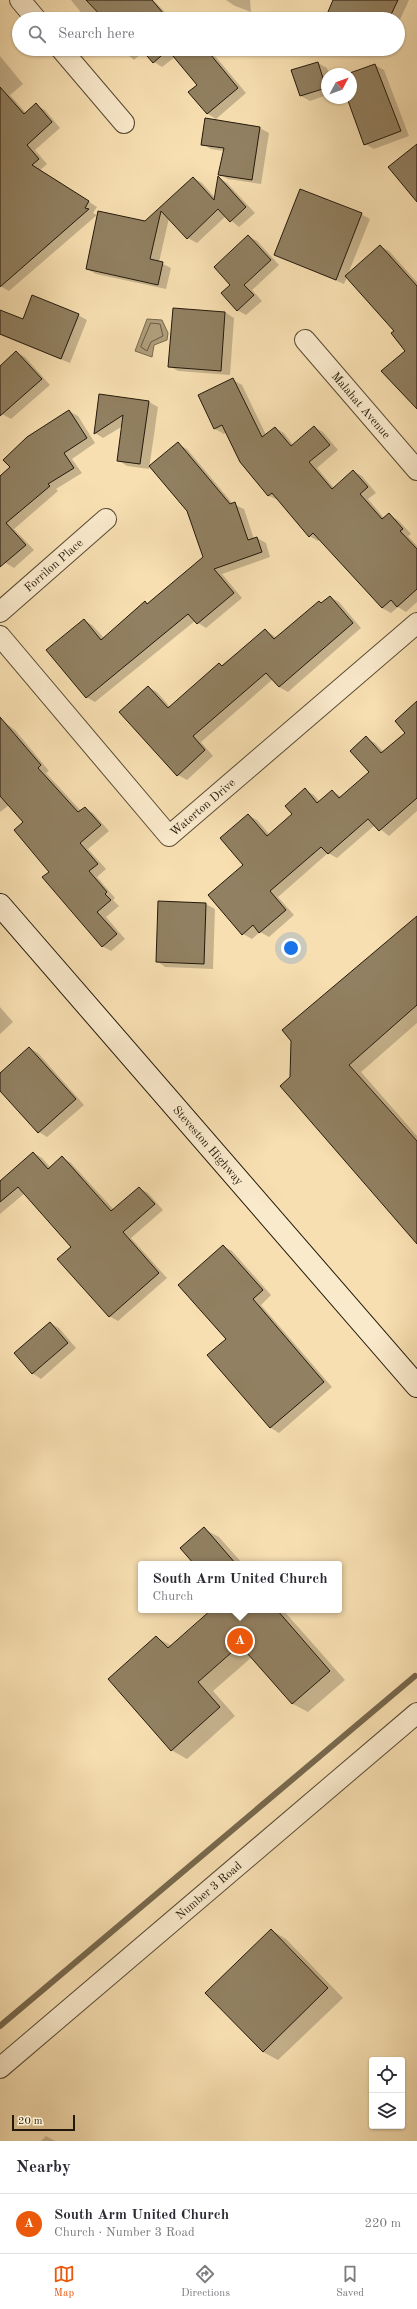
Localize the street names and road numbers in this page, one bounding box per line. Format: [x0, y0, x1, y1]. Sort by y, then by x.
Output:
street label: Malahat Avenue [329, 370, 392, 442]
street label: Forrilon Place [22, 537, 86, 595]
street label: Waterton Drive [168, 777, 238, 839]
street label: Steveston Highway [170, 1104, 245, 1188]
street label: Number 3 Road [174, 1860, 244, 1922]

